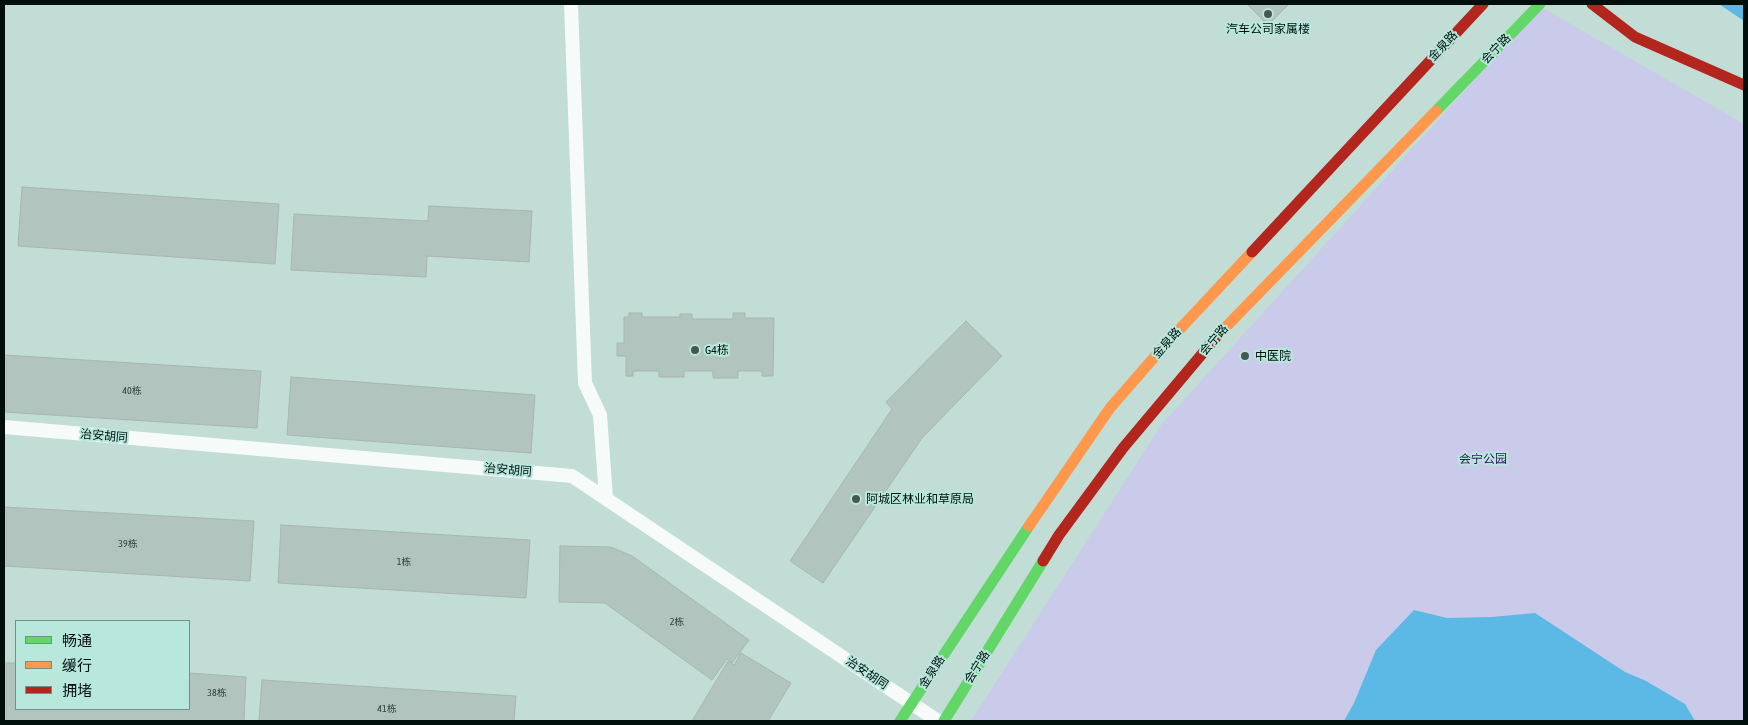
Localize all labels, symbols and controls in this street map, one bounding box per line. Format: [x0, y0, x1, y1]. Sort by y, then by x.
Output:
marker: 汽车公司家属楼 [1262, 8, 1274, 20]
place label: 汽车公司家属楼 [1226, 22, 1310, 36]
street label: 金泉路 [1425, 28, 1461, 64]
street label: 会宁路 [1478, 31, 1514, 67]
street label: 会宁路 [1197, 322, 1231, 358]
street label: 金泉路 [1150, 325, 1184, 361]
place label: G4栋 [705, 343, 729, 357]
marker: G4栋 [689, 344, 701, 356]
place label: 中医院 [1255, 349, 1291, 363]
marker: 中医院 [1239, 350, 1251, 362]
house number: 40栋 [122, 385, 142, 397]
street label: 治安胡同 [79, 427, 129, 445]
park label: 会宁公园 [1459, 452, 1507, 466]
street label: 治安胡同 [483, 461, 533, 479]
place label: 阿城区林业和草原局 [866, 492, 974, 506]
marker: 阿城区林业和草原局 [850, 493, 862, 505]
house number: 39栋 [118, 538, 138, 550]
house number: 1栋 [397, 556, 411, 568]
house number: 2栋 [670, 616, 684, 628]
legend [15, 620, 190, 710]
text: 畅通 [62, 632, 92, 649]
street label: 会宁路 [961, 648, 993, 686]
street label: 金泉路 [916, 653, 948, 691]
street label: 治安胡同 [843, 654, 891, 692]
text: 缓行 [62, 657, 92, 674]
text: 拥堵 [62, 682, 92, 699]
house number: 38栋 [207, 687, 227, 699]
house number: 41栋 [377, 703, 397, 715]

